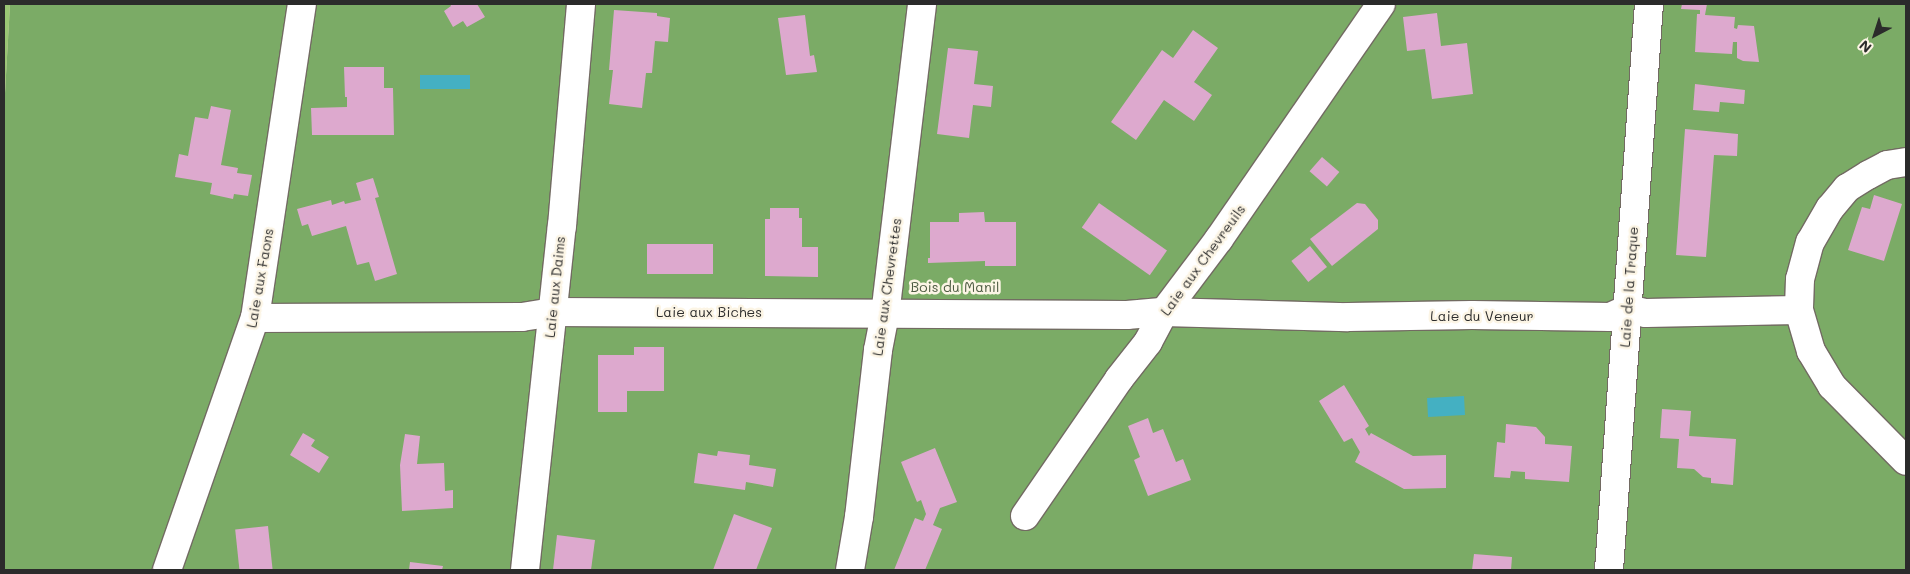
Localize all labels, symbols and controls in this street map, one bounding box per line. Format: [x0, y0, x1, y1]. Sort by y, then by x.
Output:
north arrow [1850, 10, 1900, 60]
text: N [1855, 36, 1875, 58]
street label: Laie aux Chevreuils [1157, 201, 1249, 319]
street label: Laie aux Chevrettes [869, 217, 905, 357]
street label: Laie de la Traque [1616, 226, 1642, 348]
street label: Laie aux Faons [243, 227, 277, 329]
street label: Laie aux Daims [541, 235, 569, 339]
park label: Bois du Manil [910, 279, 1000, 295]
street label: Laie aux Biches [656, 304, 762, 320]
street label: Laie du Veneur [1430, 308, 1534, 324]

